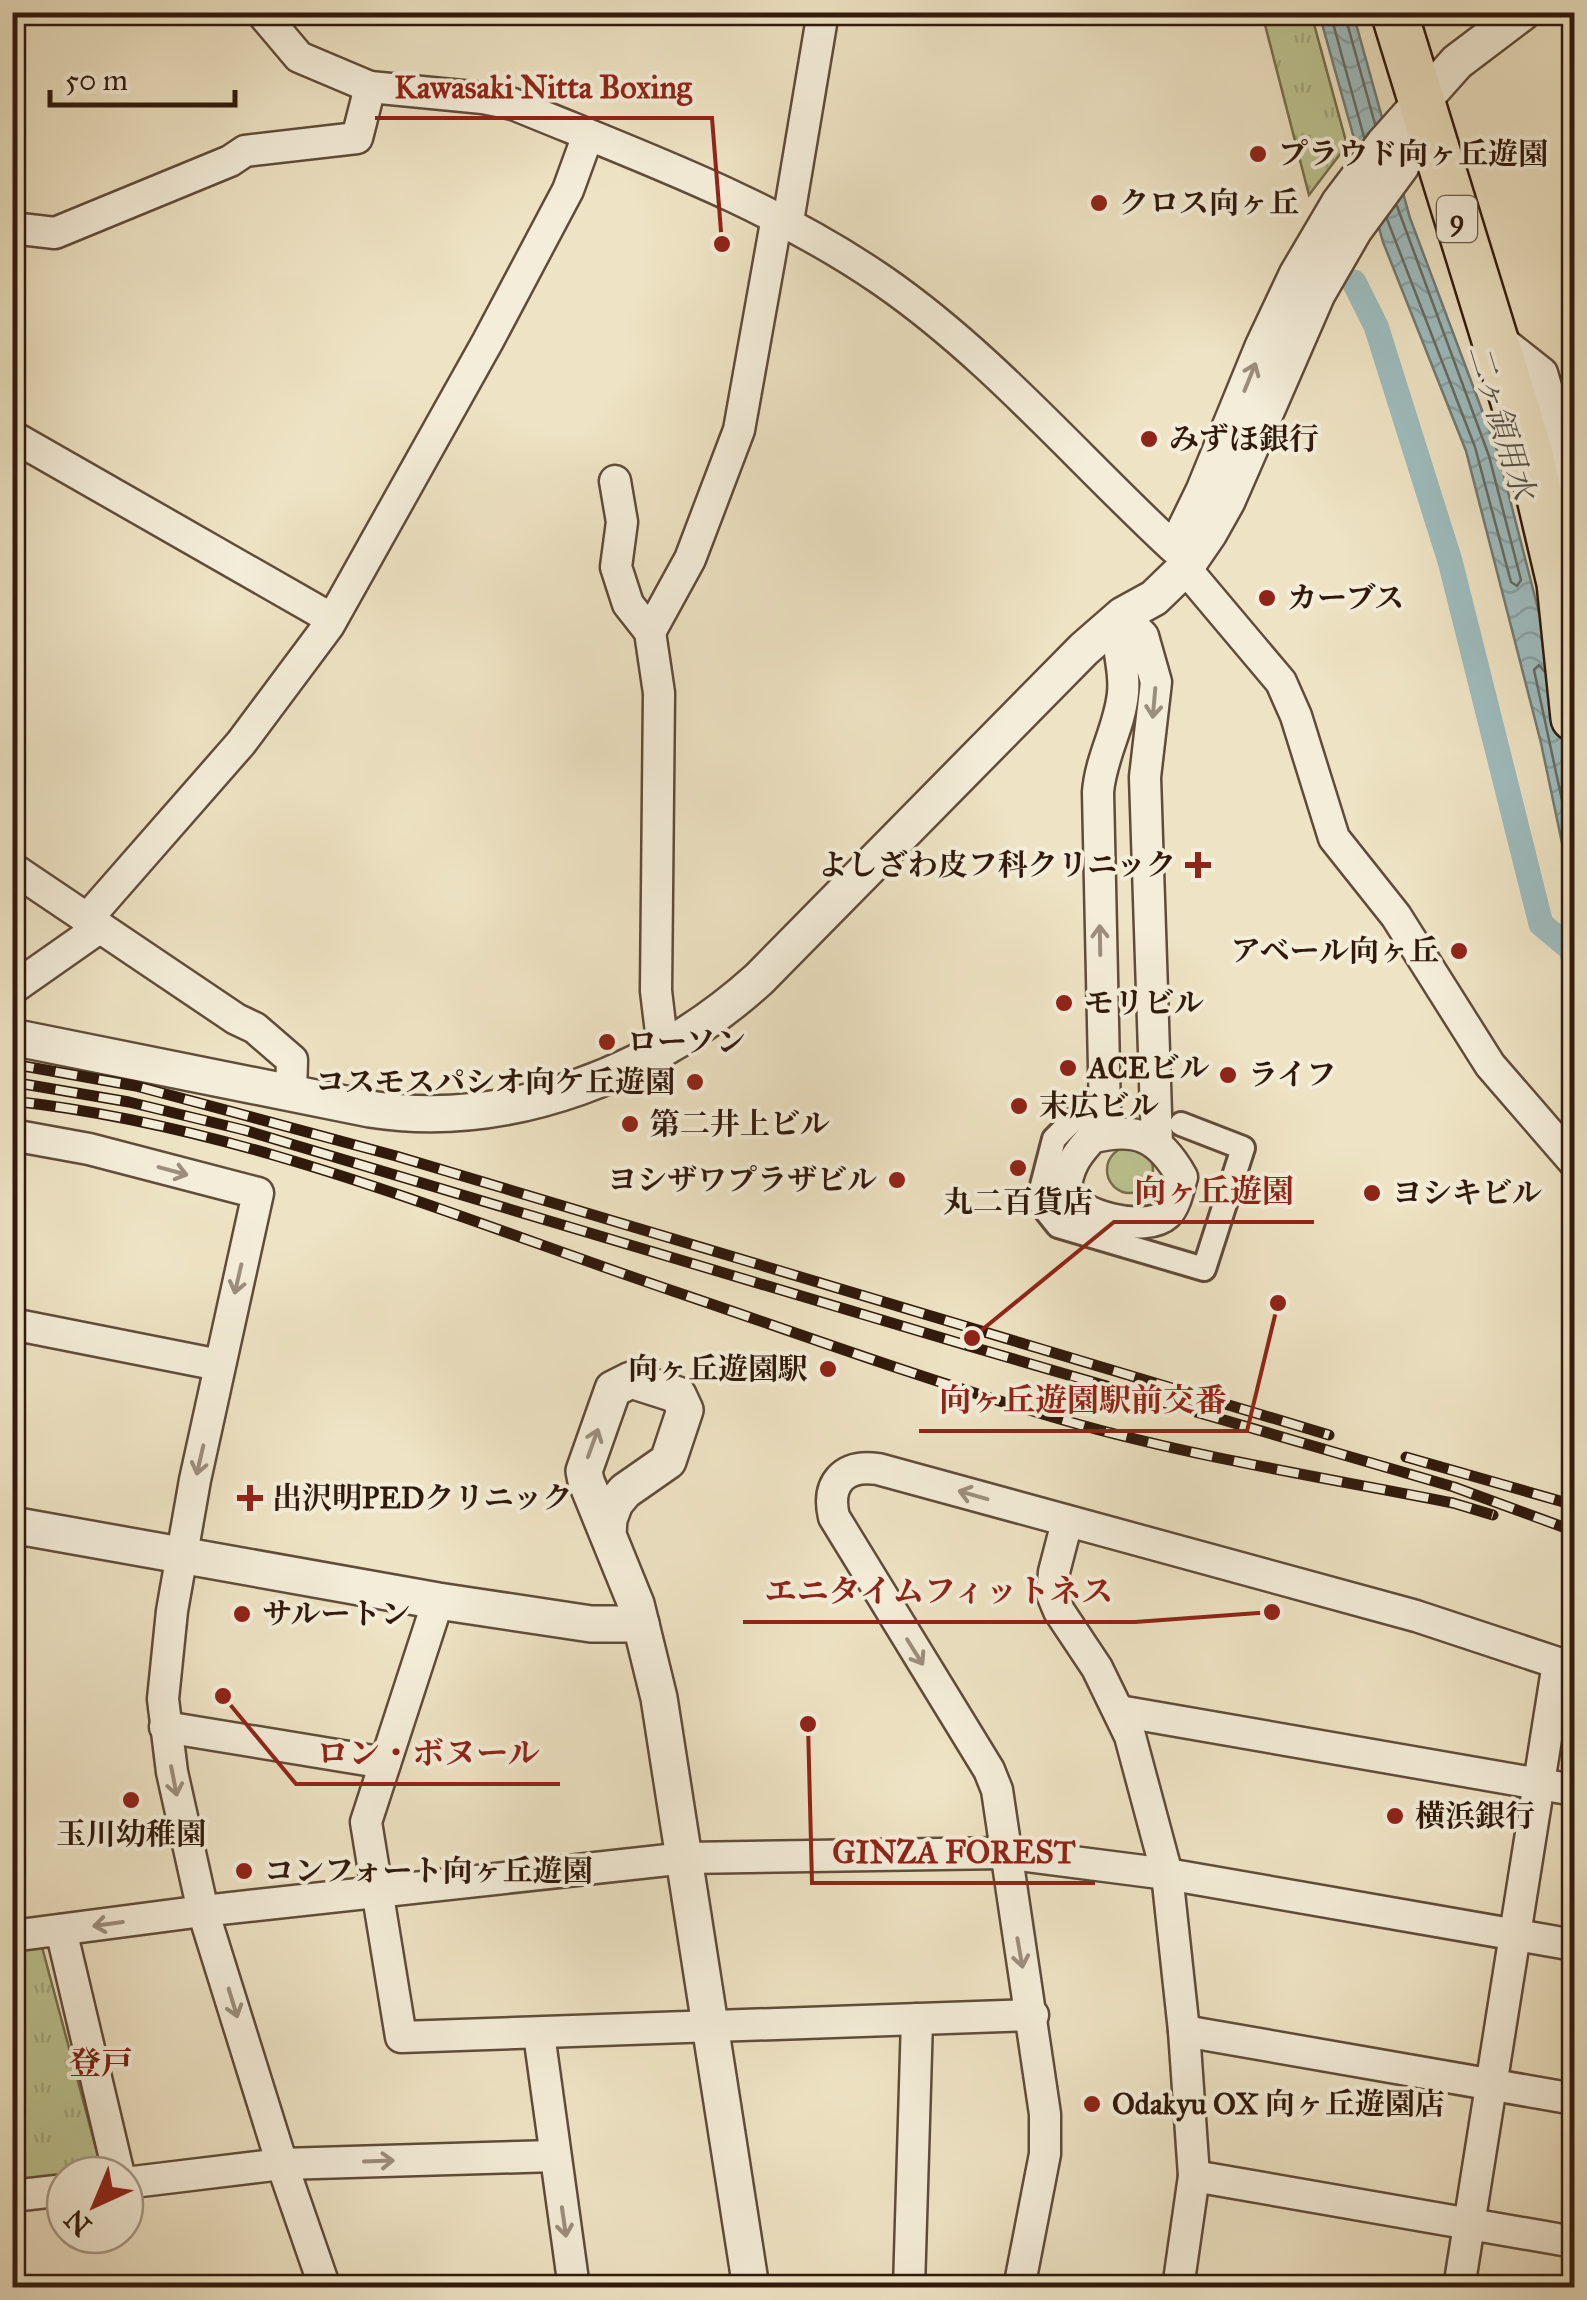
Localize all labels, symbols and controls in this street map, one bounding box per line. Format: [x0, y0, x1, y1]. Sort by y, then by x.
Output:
scale bar [50, 45, 235, 107]
callout: Kawasaki Nitta Boxing [375, 56, 712, 118]
text: 50 m [65, 62, 128, 98]
text: Kawasaki Nitta Boxing [394, 68, 693, 107]
place label: プラウド向ヶ丘遊園 [1278, 136, 1548, 172]
marker: プラウド向ヶ丘遊園 [1247, 143, 1269, 165]
place label: クロス向ヶ丘 [1119, 185, 1299, 221]
marker: クロス向ヶ丘 [1088, 192, 1110, 214]
road number: 9 [1437, 196, 1477, 242]
water label: 二ヶ領用水 [1459, 340, 1544, 507]
one-way arrow [1243, 362, 1261, 393]
place label: みずほ銀行 [1169, 421, 1319, 457]
marker: みずほ銀行 [1138, 428, 1160, 450]
place label: カーブス [1287, 580, 1404, 616]
marker: カーブス [1256, 587, 1278, 609]
one-way arrow [1145, 686, 1164, 718]
place label: よしざわ皮フ科クリニック [818, 847, 1176, 883]
marker: よしざわ皮フ科クリニック [1185, 852, 1211, 878]
one-way arrow [1090, 924, 1110, 956]
place label: アベール向ヶ丘 [1231, 933, 1439, 969]
marker: アベール向ヶ丘 [1448, 940, 1470, 962]
place label: モリビル [1084, 985, 1204, 1021]
marker: モリビル [1053, 992, 1075, 1014]
place label: ローソン [627, 1024, 746, 1060]
marker: ローソン [596, 1031, 618, 1053]
place label: ACEビル [1086, 1050, 1209, 1086]
marker: ACEビル [1057, 1057, 1079, 1079]
place label: ライフ [1248, 1057, 1336, 1093]
place label: コスモスパシオ向ケ丘遊園 [315, 1064, 675, 1100]
marker: ライフ [1217, 1064, 1239, 1086]
marker: コスモスパシオ向ケ丘遊園 [684, 1071, 706, 1093]
place label: 末広ビル [1039, 1088, 1159, 1124]
marker: 末広ビル [1008, 1095, 1030, 1117]
place label: 第二井上ビル [650, 1106, 830, 1142]
marker: 第二井上ビル [619, 1113, 641, 1135]
marker: 丸二百貨店 [1007, 1157, 1029, 1179]
callout: 向ヶ丘遊園 [1114, 1160, 1314, 1222]
one-way arrow [157, 1162, 188, 1181]
place label: ヨシザワプラザビル [607, 1162, 877, 1198]
marker: ヨシザワプラザビル [886, 1169, 908, 1191]
text: 向ヶ丘遊園 [1134, 1172, 1294, 1211]
place label: ヨシキビル [1392, 1175, 1542, 1211]
marker: ヨシキビル [1361, 1182, 1383, 1204]
place label: 丸二百貨店 [943, 1184, 1093, 1220]
one-way arrow [228, 1262, 246, 1294]
place label: 向ヶ丘遊園駅 [628, 1351, 808, 1387]
marker: 向ヶ丘遊園駅 [817, 1358, 839, 1380]
callout: 向ヶ丘遊園駅前交番 [919, 1369, 1247, 1431]
text: 向ヶ丘遊園駅前交番 [939, 1381, 1227, 1420]
one-way arrow [585, 1428, 603, 1459]
one-way arrow [190, 1443, 208, 1475]
place label: 出沢明PEDクリニック [272, 1480, 573, 1516]
marker: 出沢明PEDクリニック [237, 1485, 263, 1511]
one-way arrow [958, 1485, 989, 1504]
callout: エニタイムフィットネス [743, 1560, 1135, 1622]
text: エニタイムフィットネス [765, 1572, 1113, 1611]
place label: サルートン [262, 1596, 411, 1632]
marker: サルートン [231, 1603, 253, 1625]
one-way arrow [905, 1637, 926, 1666]
callout: ロン・ボヌール [296, 1722, 560, 1784]
text: ロン・ボヌール [316, 1734, 540, 1773]
one-way arrow [165, 1765, 184, 1797]
marker: 玉川幼稚園 [120, 1789, 142, 1811]
place label: 横浜銀行 [1415, 1798, 1535, 1834]
marker: 横浜銀行 [1384, 1805, 1406, 1827]
place label: 玉川幼稚園 [56, 1816, 206, 1852]
callout: GINZA FOREST [812, 1821, 1095, 1883]
text: GINZA FOREST [832, 1833, 1076, 1872]
place label: コンフォート向ヶ丘遊園 [264, 1853, 593, 1889]
marker: コンフォート向ヶ丘遊園 [233, 1860, 255, 1882]
one-way arrow [92, 1915, 124, 1933]
one-way arrow [1011, 1936, 1030, 1969]
one-way arrow [225, 1987, 243, 2019]
district label: 登戸 [69, 2044, 133, 2083]
place label: Odakyu OX 向ヶ丘遊園店 [1112, 2086, 1445, 2122]
marker: Odakyu OX 向ヶ丘遊園店 [1081, 2093, 1103, 2115]
one-way arrow [363, 2152, 395, 2171]
north arrow [45, 2155, 145, 2255]
text: N [57, 2202, 99, 2243]
one-way arrow [555, 2205, 573, 2238]

